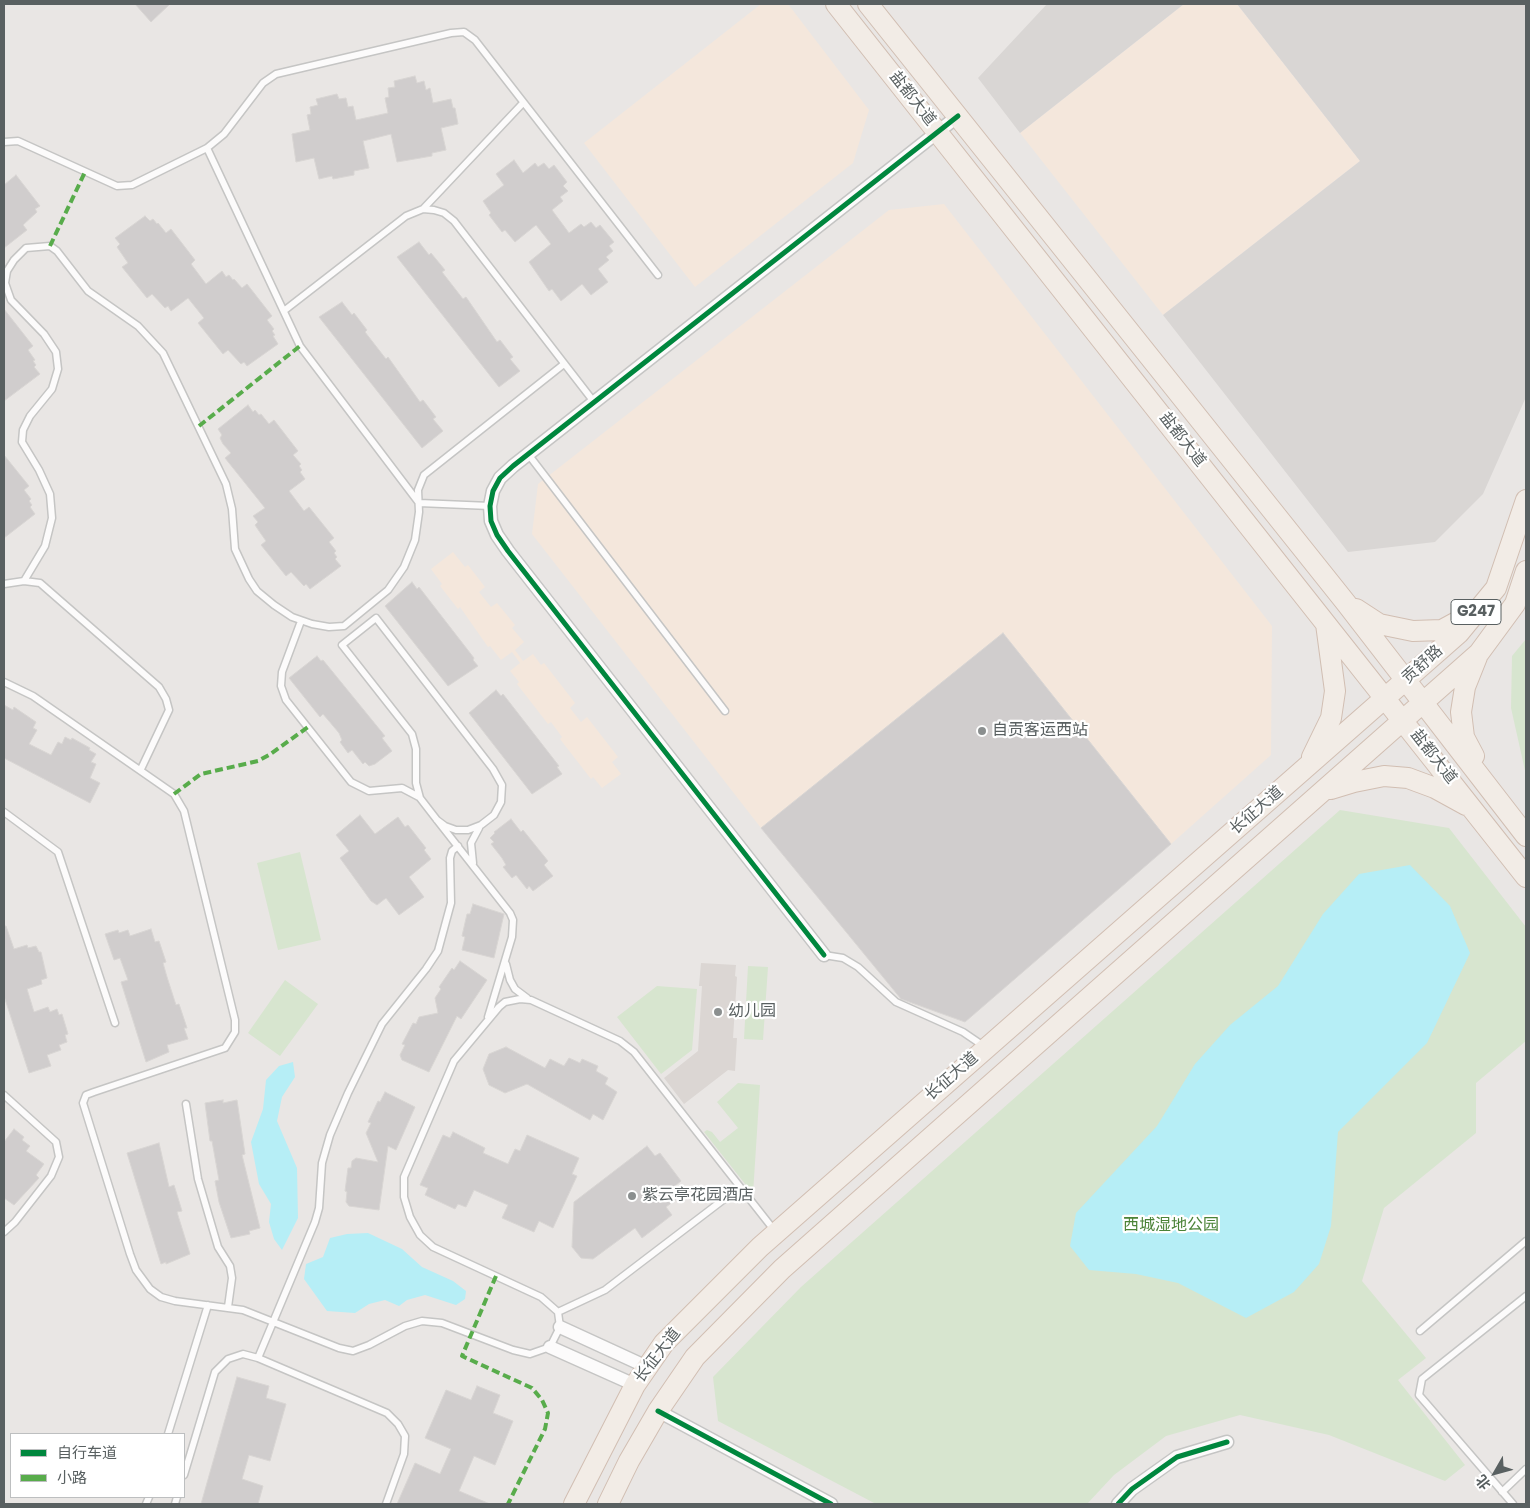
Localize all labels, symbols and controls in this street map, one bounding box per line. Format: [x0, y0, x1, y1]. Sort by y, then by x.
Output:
street label: 盐都大道 [885, 68, 939, 130]
street label: 盐都大道 [1155, 409, 1209, 471]
road number: G247 [1451, 600, 1501, 624]
street label: 贡舒路 [1399, 642, 1447, 688]
place label: 自贡客运西站 [992, 721, 1088, 741]
marker: 自贡客运西站 [976, 725, 988, 737]
street label: 盐都大道 [1406, 726, 1460, 788]
street label: 长征大道 [1227, 783, 1287, 839]
place label: 幼儿园 [728, 1002, 776, 1022]
marker: 幼儿园 [712, 1006, 724, 1018]
street label: 长征大道 [922, 1049, 982, 1105]
place label: 紫云亭花园酒店 [642, 1186, 754, 1206]
marker: 紫云亭花园酒店 [626, 1190, 638, 1202]
park label: 西城湿地公园 [1123, 1216, 1219, 1236]
street label: 长征大道 [631, 1325, 685, 1387]
legend [10, 1433, 185, 1498]
text: 自行车道 [57, 1442, 117, 1463]
north arrow [1470, 1448, 1520, 1498]
text: 小路 [57, 1467, 87, 1488]
text: 北 [1471, 1471, 1495, 1494]

